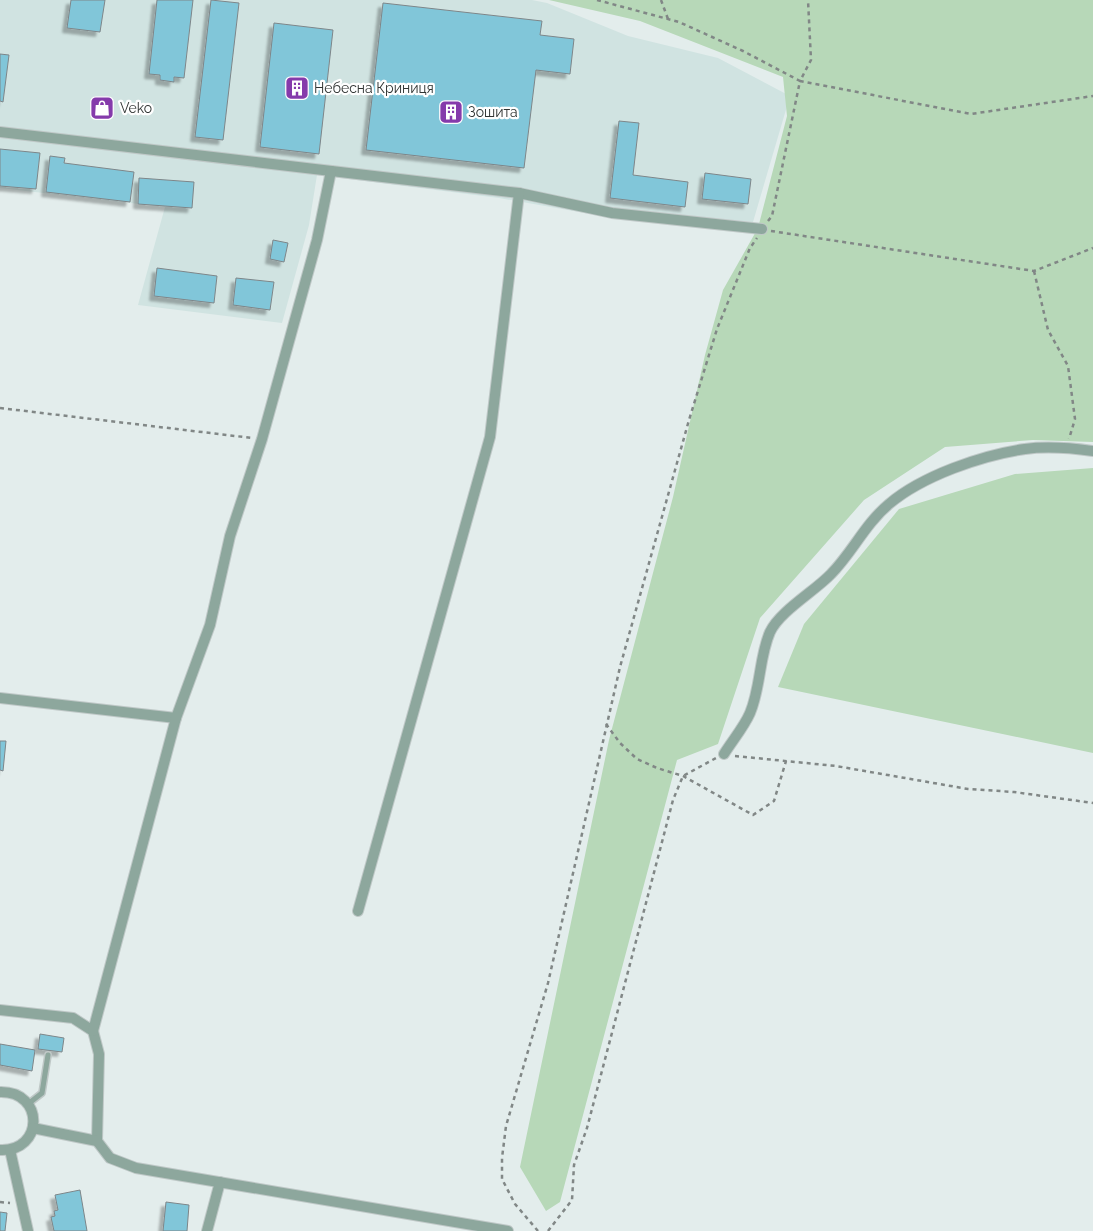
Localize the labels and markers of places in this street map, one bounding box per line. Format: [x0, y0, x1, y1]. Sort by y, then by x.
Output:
building icon: Небесна Криниця [284, 75, 310, 101]
place label: Небесна Криниця [314, 80, 434, 96]
shop icon: Veko [89, 95, 115, 121]
building icon: Зошита [438, 99, 464, 125]
place label: Veko [120, 100, 152, 116]
place label: Зошита [468, 104, 518, 120]

